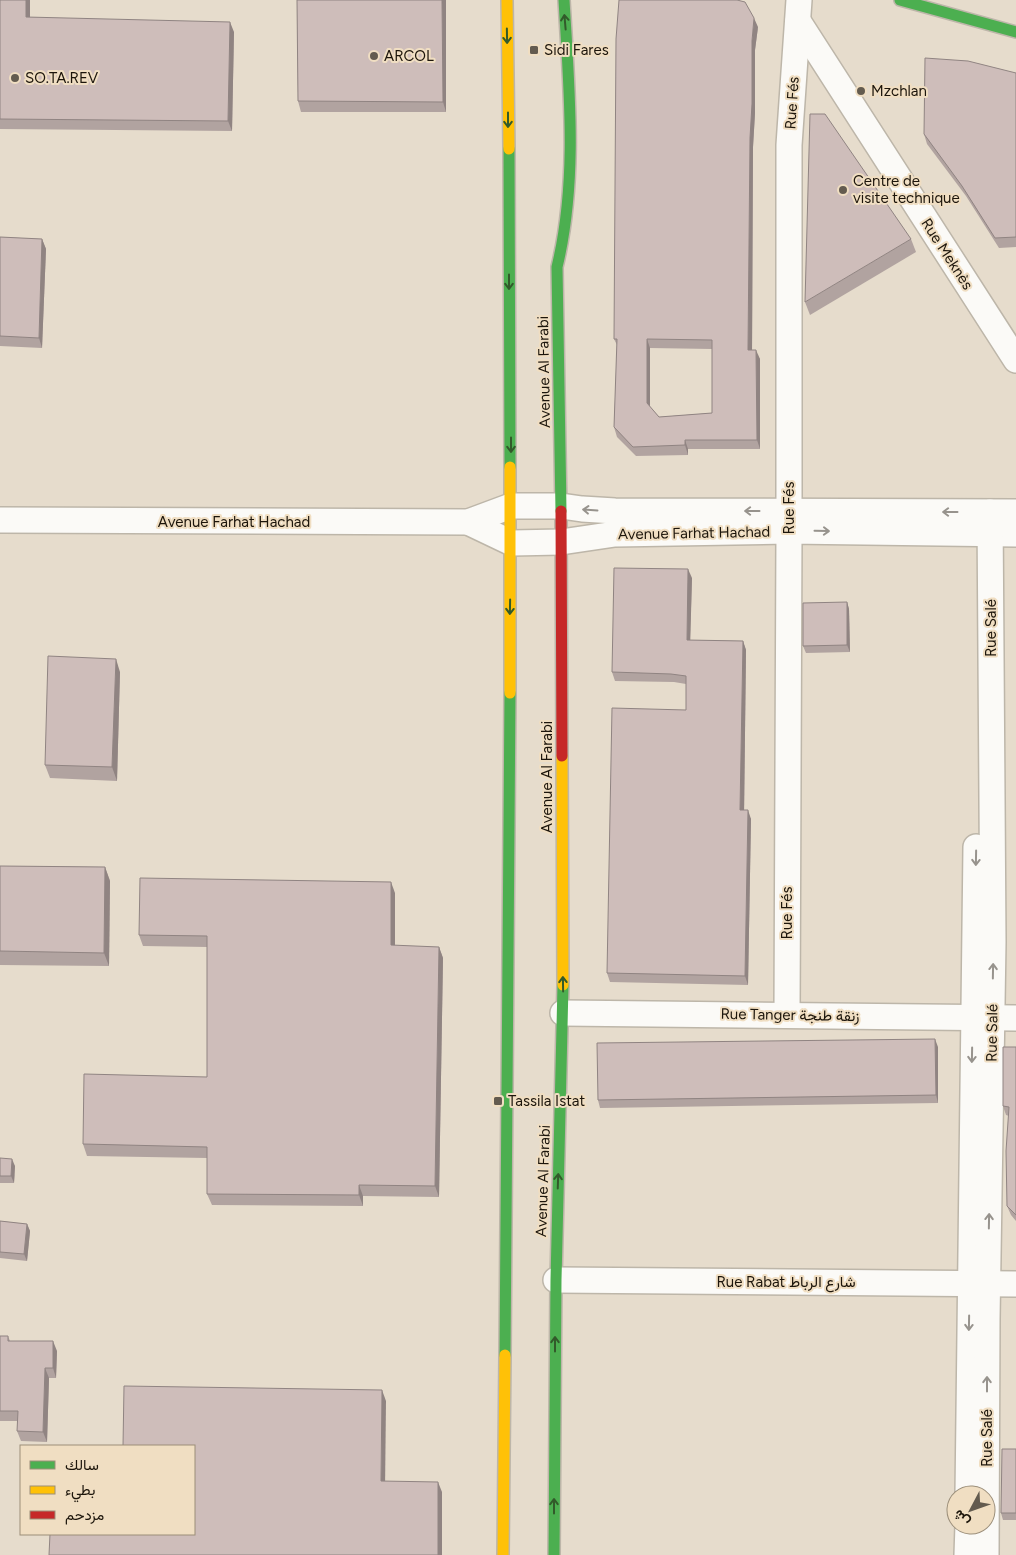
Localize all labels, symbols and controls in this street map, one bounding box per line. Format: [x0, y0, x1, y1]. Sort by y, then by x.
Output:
one-way arrow [560, 14, 569, 30]
one-way arrow [502, 27, 512, 43]
place label: Sidi Fares [544, 41, 609, 59]
marker: Sidi Fares [528, 44, 540, 56]
place label: ARCOL [384, 47, 434, 65]
marker: ARCOL [368, 50, 380, 62]
place label: SO.TA.REV [25, 69, 99, 87]
marker: SO.TA.REV [9, 72, 21, 84]
street label: Rue Fés [781, 76, 803, 130]
place label: Mzchlan [871, 82, 927, 100]
marker: Mzchlan [855, 85, 867, 97]
one-way arrow [503, 112, 513, 128]
place label: Centre de visite technique [853, 172, 960, 207]
marker: Centre de visite technique [837, 184, 849, 196]
street label: Rue Meknès [917, 215, 977, 293]
one-way arrow [505, 274, 514, 290]
street label: Avenue Al Farabi [534, 316, 554, 428]
one-way arrow [506, 436, 516, 453]
street label: Rue Fés [780, 482, 798, 534]
one-way arrow [582, 505, 598, 514]
one-way arrow [745, 506, 761, 516]
one-way arrow [942, 507, 958, 516]
street label: Avenue Farhat Hachad [158, 513, 310, 531]
street label: Avenue Farhat Hachad [618, 523, 770, 543]
one-way arrow [814, 526, 830, 536]
one-way arrow [505, 599, 515, 615]
street label: Rue Salé [982, 599, 1000, 657]
street label: Avenue Al Farabi [538, 721, 556, 833]
one-way arrow [971, 850, 981, 866]
street label: Rue Fés [778, 887, 796, 939]
one-way arrow [988, 964, 998, 980]
one-way arrow [558, 976, 567, 992]
street label: Rue Salé [982, 1004, 1002, 1062]
street label: Rue Tanger زنقة طنجة [720, 1005, 860, 1025]
one-way arrow [968, 1047, 977, 1063]
place label: Tassila Istat [508, 1092, 585, 1110]
marker: Tassila Istat [492, 1095, 504, 1107]
street label: Avenue Al Farabi [532, 1125, 554, 1237]
one-way arrow [554, 1174, 563, 1190]
one-way arrow [984, 1214, 994, 1230]
street label: Rue Rabat شارع الرباط [716, 1273, 856, 1293]
one-way arrow [964, 1314, 974, 1330]
one-way arrow [550, 1336, 560, 1352]
one-way arrow [982, 1376, 992, 1392]
street label: Rue Salé [978, 1409, 996, 1467]
legend [20, 1445, 195, 1535]
text: سالك [65, 1456, 99, 1474]
text: بطيء [65, 1481, 95, 1503]
north arrow [946, 1485, 996, 1535]
one-way arrow [549, 1499, 559, 1515]
text: مزدحم [65, 1506, 104, 1525]
text: ش [950, 1506, 974, 1530]

